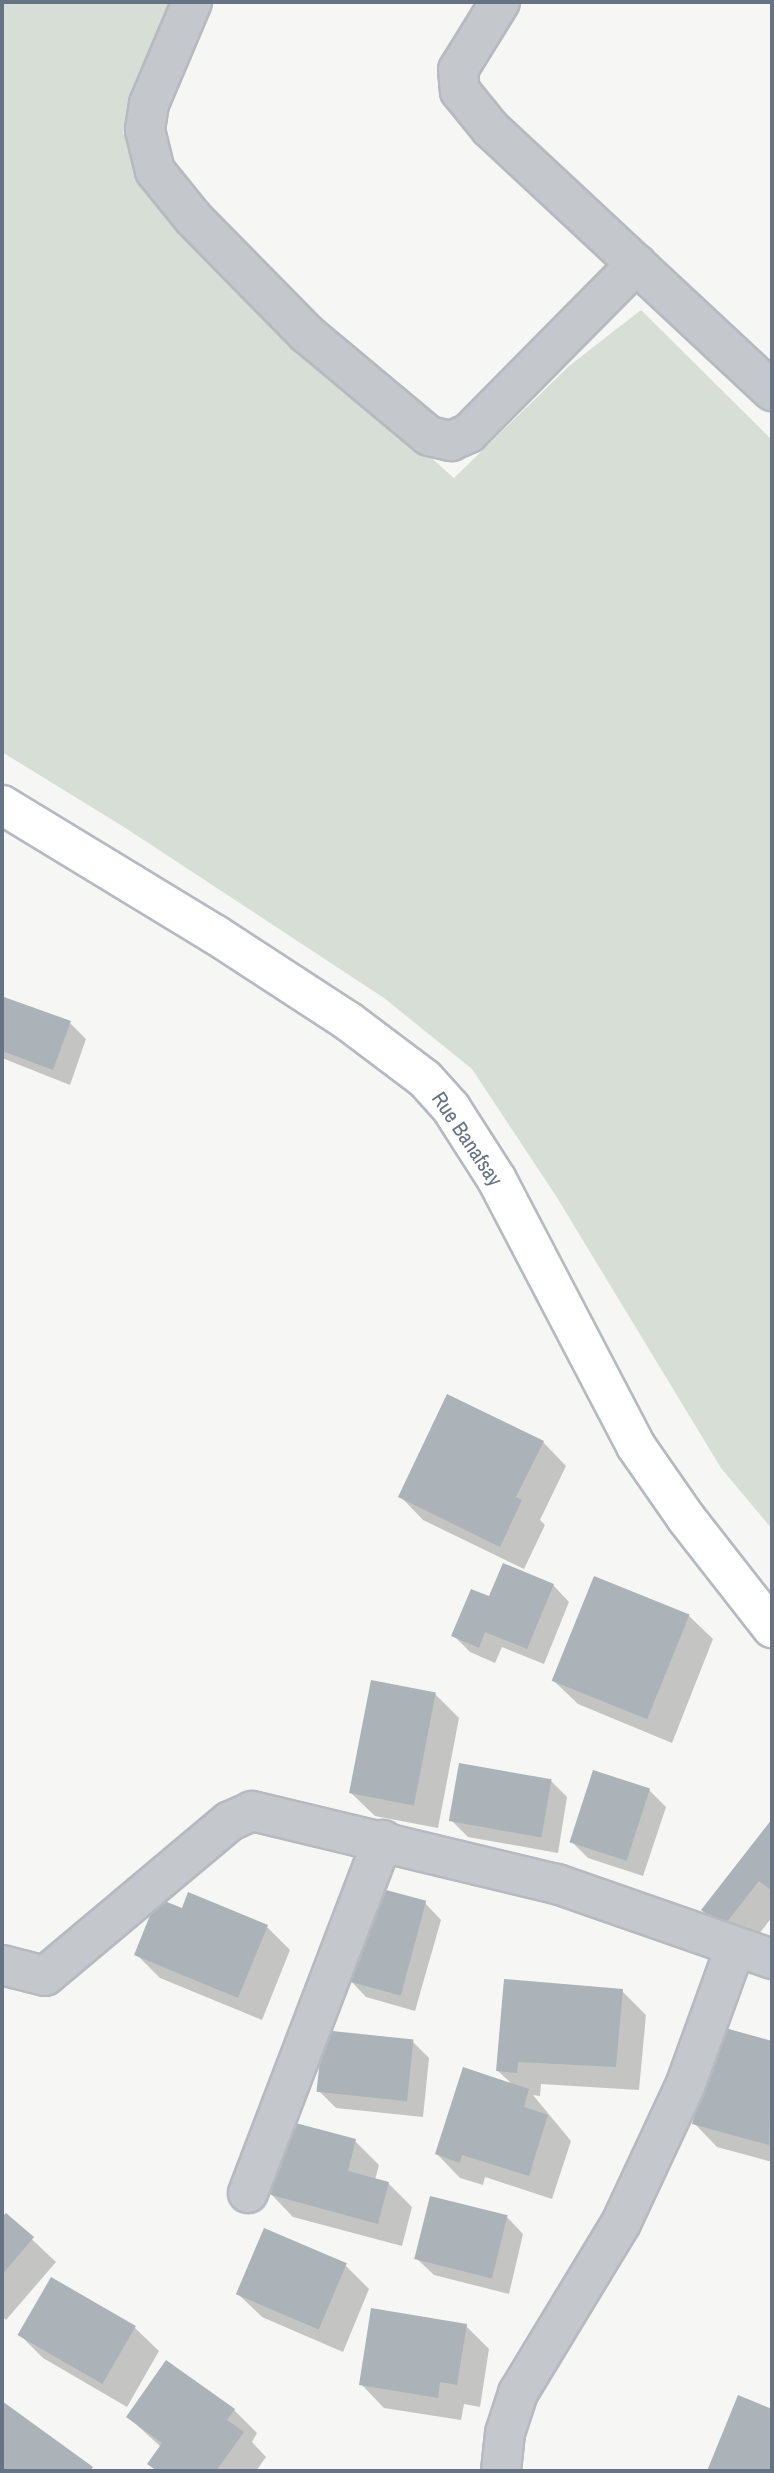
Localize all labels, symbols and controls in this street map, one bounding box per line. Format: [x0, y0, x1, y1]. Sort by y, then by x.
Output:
street label: Rue Banafsay [426, 1087, 508, 1191]

